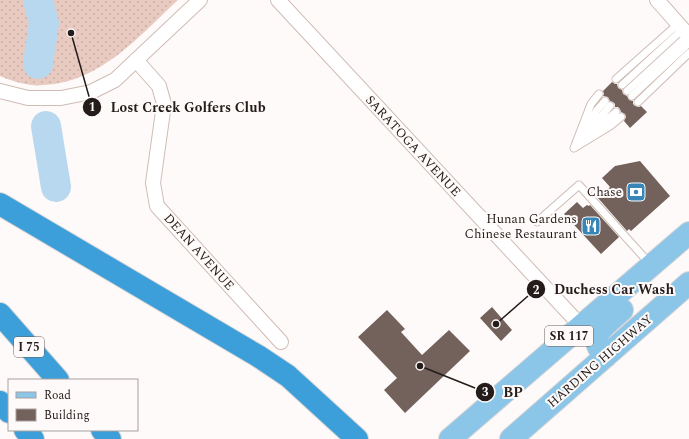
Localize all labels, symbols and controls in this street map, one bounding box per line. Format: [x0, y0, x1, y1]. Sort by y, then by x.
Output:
street label: SARATOGA AVENUE [360, 91, 466, 201]
callout: Lost Creek Golfers Club [82, 94, 273, 120]
text: Lost Creek Golfers Club [110, 97, 266, 118]
text: 1 [89, 98, 95, 117]
bank icon: Chase [625, 181, 647, 203]
place label: Chase [587, 182, 622, 202]
street label: DEAN AVENUE [159, 209, 239, 295]
place label: Hunan Gardens Chinese Restaurant [465, 209, 577, 244]
restaurant icon: Hunan Gardens Chinese Restaurant [580, 215, 602, 237]
callout: Duchess Car Wash [526, 276, 682, 302]
text: Duchess Car Wash [554, 279, 674, 300]
text: 2 [533, 281, 540, 300]
street label: HARDING HIGHWAY [543, 309, 657, 413]
road number: SR 117 [545, 326, 593, 346]
road number: I 75 [14, 337, 44, 357]
legend [8, 379, 138, 431]
callout: BP [475, 379, 531, 405]
text: BP [503, 382, 523, 403]
text: 3 [482, 383, 489, 402]
text: Road [44, 386, 71, 405]
text: Building [44, 406, 90, 425]

